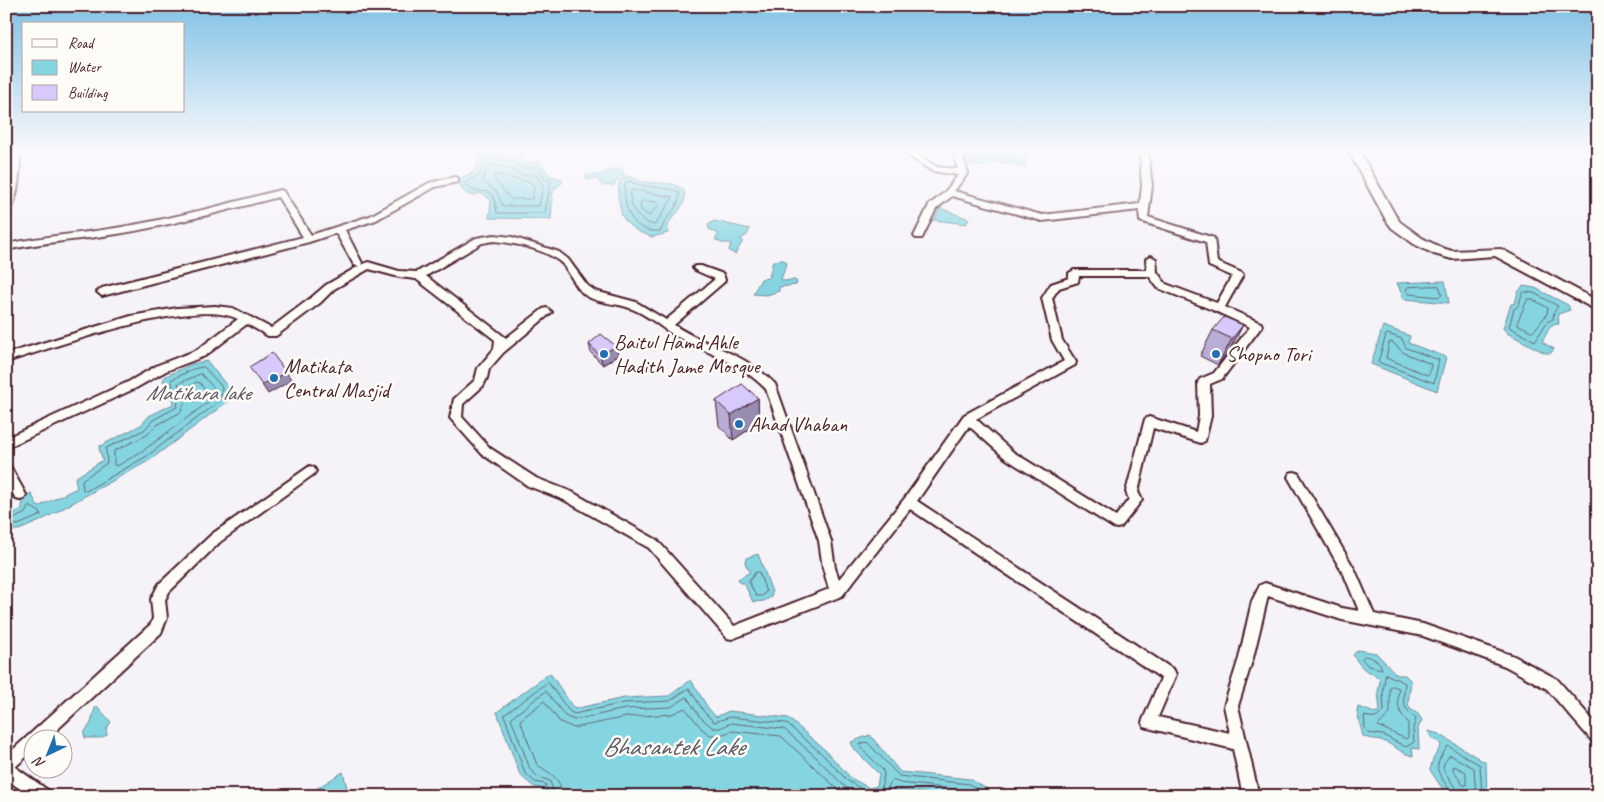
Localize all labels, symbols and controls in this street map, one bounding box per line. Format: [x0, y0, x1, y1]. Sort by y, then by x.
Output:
legend [22, 22, 185, 112]
text: Road [68, 34, 95, 53]
text: Water [68, 58, 102, 77]
text: Building [68, 84, 108, 103]
place label: Baitul Hamd Ahle Hadith Jame Mosque [614, 329, 762, 379]
place label: Shopno Tori [1226, 341, 1314, 367]
marker: Baitul Hamd Ahle Hadith Jame Mosque [598, 348, 610, 360]
marker: Shopno Tori [1210, 348, 1222, 360]
place label: Matikata Central Masjid [284, 353, 393, 403]
marker: Matikata Central Masjid [268, 372, 280, 384]
water label: Matikara lake [146, 379, 253, 407]
place label: Ahad Vhaban [749, 411, 848, 437]
marker: Ahad Vhaban [733, 418, 745, 430]
north arrow [22, 730, 72, 780]
water label: Bhasantek Lake [602, 730, 747, 763]
text: N [29, 752, 48, 772]

